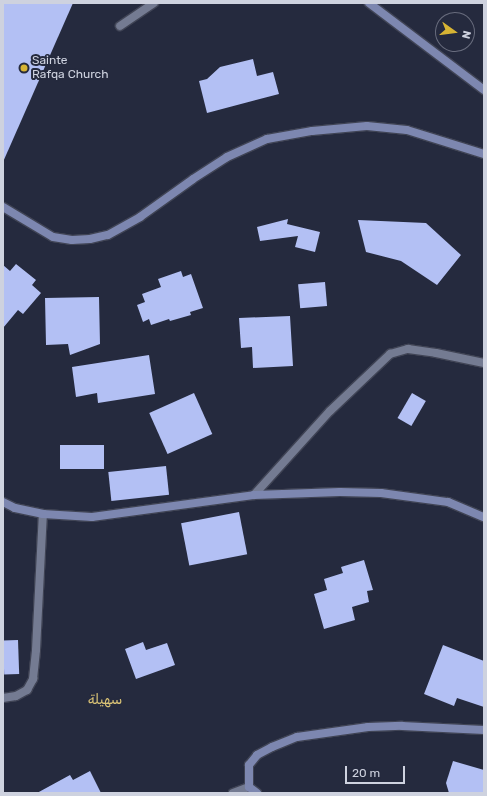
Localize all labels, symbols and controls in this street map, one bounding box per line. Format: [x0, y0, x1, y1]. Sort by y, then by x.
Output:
north arrow [435, 12, 475, 52]
text: N [459, 29, 473, 40]
place label: Sainte Rafqa Church [32, 54, 109, 82]
marker: Sainte Rafqa Church [19, 63, 29, 73]
district label: سهيلة [88, 692, 122, 708]
scale bar [347, 758, 407, 784]
text: 20 m [352, 766, 380, 780]

